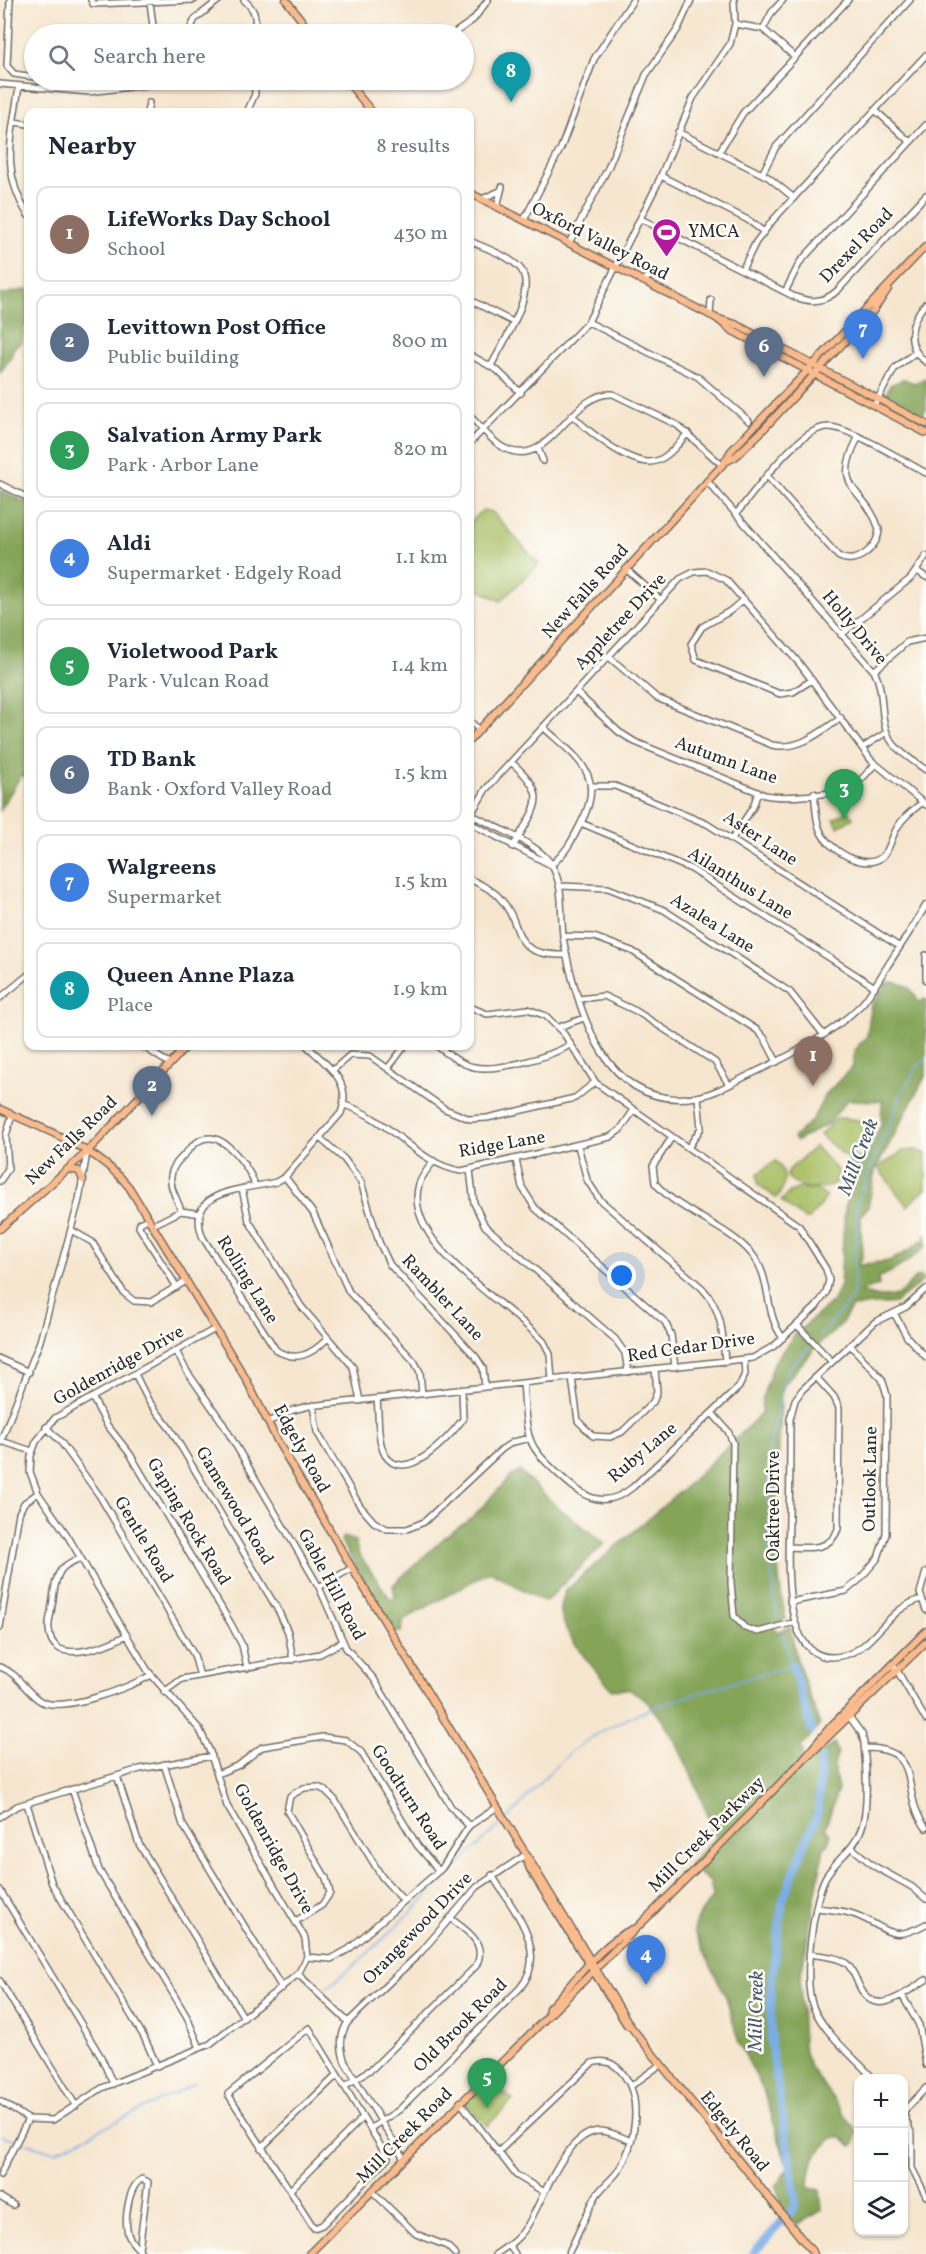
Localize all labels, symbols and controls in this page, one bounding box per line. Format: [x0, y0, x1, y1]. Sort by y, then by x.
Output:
search box [24, 24, 474, 90]
icon: search [45, 41, 78, 74]
text: Search here [93, 42, 206, 73]
pin: 8 [492, 52, 530, 102]
text: Nearby [48, 129, 137, 165]
text: 8 results [377, 133, 450, 161]
street label: Oxford Valley Road [527, 197, 673, 287]
street label: Drexel Road [815, 203, 899, 289]
text: LifeWorks Day School [107, 205, 330, 236]
sports icon: YMCA [651, 216, 683, 258]
text: 1 [65, 220, 74, 248]
text: 430 m [393, 220, 448, 248]
place label: YMCA [688, 220, 740, 245]
text: School [107, 236, 165, 264]
pin: 7 [844, 310, 882, 359]
text: Levittown Post Office [107, 313, 326, 344]
text: 2 [64, 328, 75, 356]
text: 800 m [392, 328, 448, 356]
pin: 6 [744, 328, 783, 377]
text: Public building [107, 344, 239, 372]
text: Salvation Army Park [107, 421, 322, 452]
text: 3 [64, 436, 75, 464]
text: 820 m [394, 436, 448, 464]
text: Park · Arbor Lane [107, 452, 259, 480]
text: Aldi [107, 529, 151, 560]
street label: New Falls Road [537, 539, 635, 645]
text: 4 [63, 544, 76, 572]
text: 1.1 km [395, 544, 448, 572]
text: Supermarket · Edgely Road [107, 560, 342, 588]
street label: Appletree Drive [569, 568, 673, 676]
street label: Holly Drive [815, 585, 893, 671]
text: Violetwood Park [107, 637, 278, 668]
text: 5 [65, 652, 74, 680]
text: 1.4 km [391, 652, 448, 680]
text: Park · Vulcan Road [107, 668, 269, 696]
street label: Autumn Lane [671, 731, 781, 791]
text: TD Bank [107, 745, 196, 776]
text: 6 [64, 760, 75, 788]
text: 1.5 km [394, 760, 448, 788]
pin: 3 [824, 770, 864, 819]
text: Bank · Oxford Valley Road [107, 776, 332, 804]
street label: Aster Lane [718, 806, 802, 872]
street label: Ailanthus Lane [682, 842, 798, 926]
text: Walgreens [107, 853, 216, 884]
text: 7 [65, 868, 74, 896]
text: 1.5 km [394, 868, 448, 896]
text: Supermarket [107, 884, 222, 912]
street label: Azalea Lane [665, 888, 759, 960]
text: Queen Anne Plaza [107, 961, 295, 992]
text: 8 [64, 976, 75, 1004]
text: 1.9 km [393, 976, 448, 1004]
text: Place [107, 992, 153, 1020]
pin: 1 [794, 1036, 832, 1086]
pin: 2 [132, 1066, 172, 1116]
street label: New Falls Road [20, 1090, 124, 1192]
water label: Mill Creek [831, 1114, 886, 1201]
street label: Ridge Lane [457, 1125, 547, 1165]
street label: Rolling Lane [210, 1231, 284, 1329]
street label: Rambler Lane [395, 1249, 489, 1347]
your location [607, 1261, 636, 1290]
street label: Goldenridge Drive [49, 1320, 189, 1412]
street label: Red Cedar Drive [626, 1327, 756, 1369]
street label: Edgely Road [266, 1400, 336, 1498]
street label: Ruby Lane [603, 1417, 683, 1489]
street label: Outlook Lane [858, 1426, 884, 1532]
street label: Gamewood Road [189, 1442, 279, 1570]
street label: Oaktree Drive [762, 1451, 787, 1561]
street label: Gaping Rock Road [140, 1454, 236, 1590]
street label: Gentle Road [107, 1492, 179, 1588]
street label: Gable Hill Road [291, 1525, 371, 1645]
street label: Goodturn Road [364, 1740, 452, 1856]
street label: Mill Creek Parkway [643, 1771, 771, 1899]
street label: Goldenridge Drive [227, 1779, 319, 1919]
street label: Orangewood Drive [357, 1867, 479, 1991]
pin: 4 [626, 1936, 666, 1985]
water label: Mill Creek [742, 1971, 772, 2052]
street label: Old Brook Road [408, 1973, 514, 2079]
pin: 5 [468, 2058, 506, 2108]
map controls [854, 2074, 908, 2236]
button: + [854, 2074, 908, 2128]
street label: Mill Creek Road [351, 2082, 459, 2190]
street label: Edgely Road [694, 2086, 774, 2178]
button: − [854, 2128, 908, 2182]
button: layers [854, 2182, 908, 2236]

